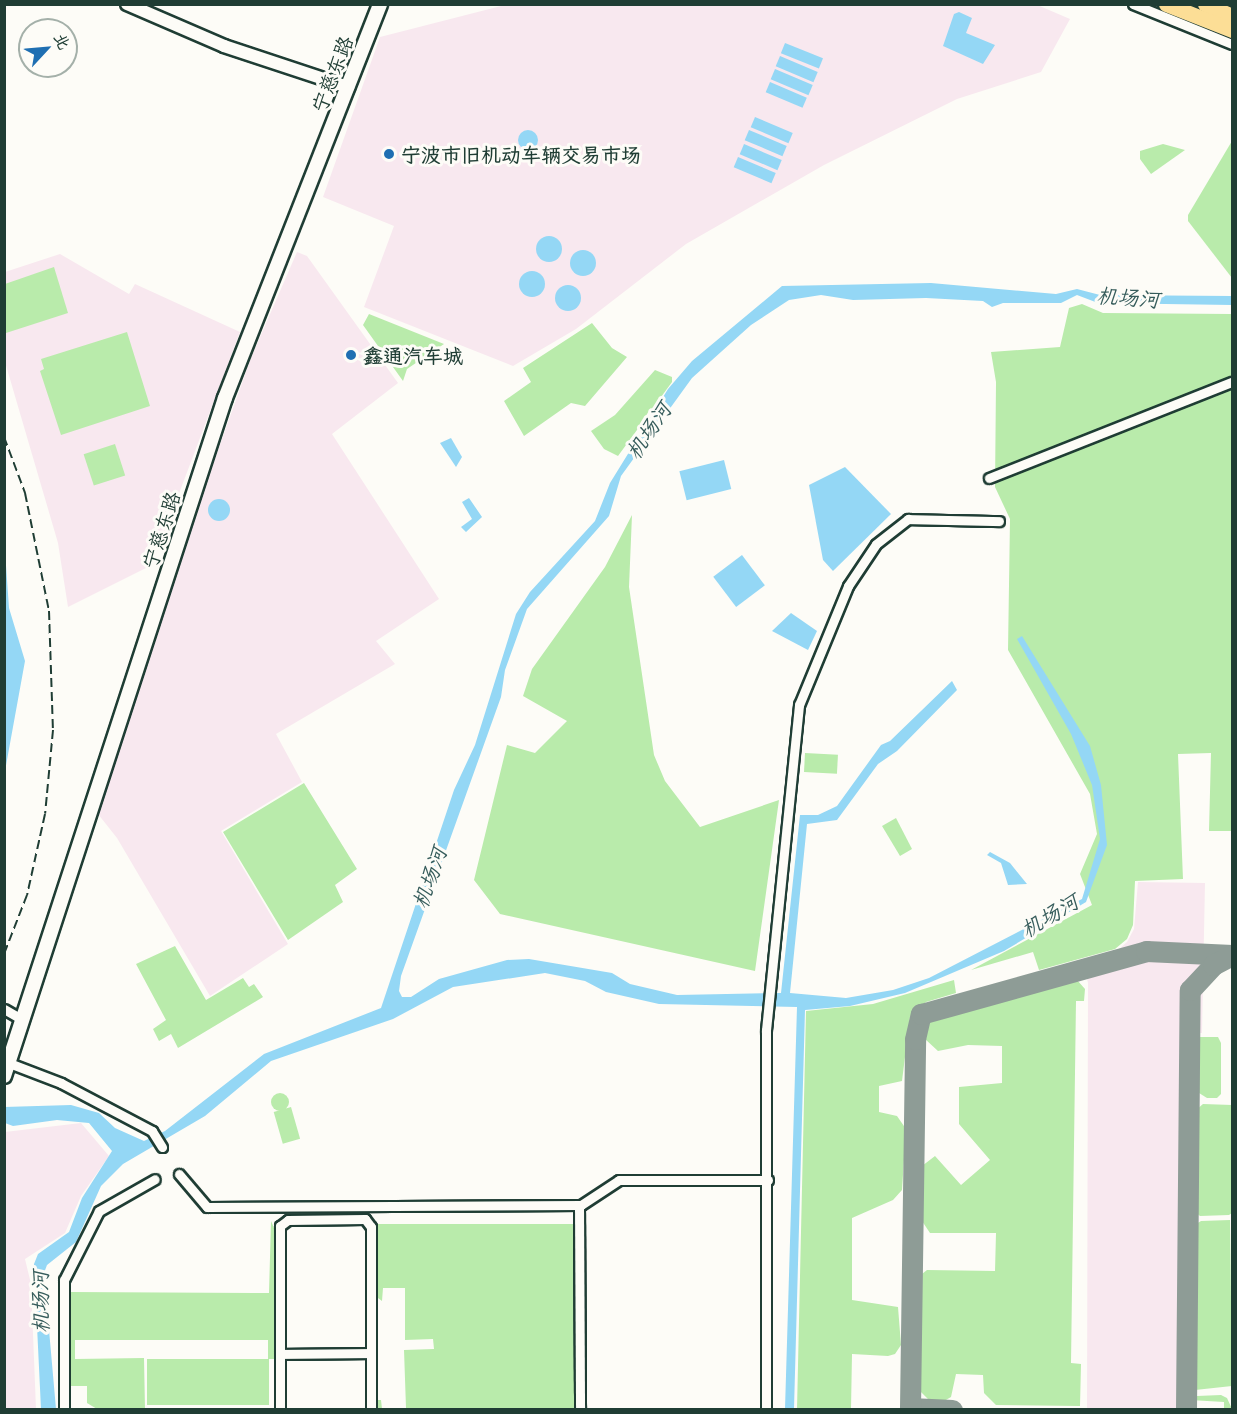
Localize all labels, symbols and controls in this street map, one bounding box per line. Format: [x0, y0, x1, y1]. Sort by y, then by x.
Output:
north arrow [18, 18, 78, 78]
text: 北 [50, 29, 75, 53]
street label: 宁慈东路 [306, 32, 358, 116]
place label: 宁波市旧机动车辆交易市场 [401, 142, 641, 166]
marker: 宁波市旧机动车辆交易市场 [382, 147, 396, 161]
water label: 机场河 [1096, 283, 1160, 313]
place label: 鑫通汽车城 [363, 343, 463, 367]
marker: 鑫通汽车城 [344, 348, 358, 362]
water label: 机场河 [621, 398, 677, 464]
street label: 宁慈东路 [137, 488, 185, 572]
water label: 机场河 [408, 844, 452, 912]
water label: 机场河 [1017, 889, 1083, 943]
water label: 机场河 [28, 1270, 54, 1334]

